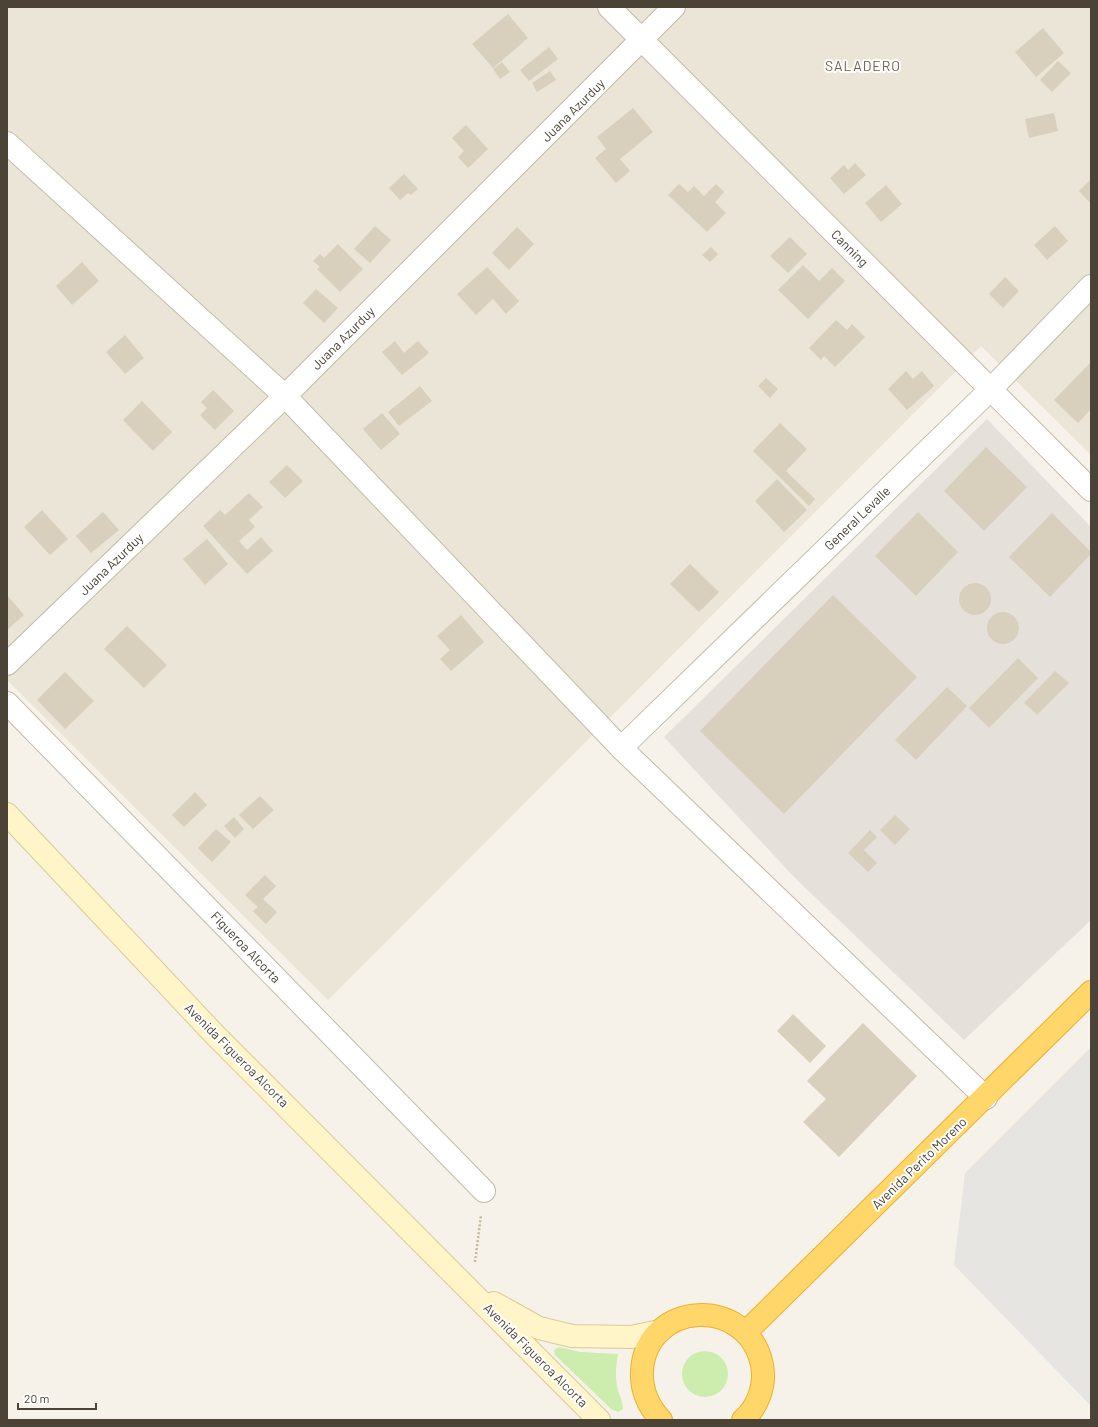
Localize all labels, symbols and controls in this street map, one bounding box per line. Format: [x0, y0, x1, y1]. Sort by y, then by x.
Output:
district label: SALADERO [825, 57, 901, 74]
street label: Juana Azurduy [538, 75, 608, 145]
street label: Canning [828, 226, 872, 270]
street label: Juana Azurduy [308, 303, 378, 373]
street label: General Levalle [821, 483, 893, 553]
street label: Juana Azurduy [76, 530, 146, 598]
street label: Figueroa Alcorta [208, 908, 284, 986]
street label: Avenida Figueroa Alcorta [182, 1000, 292, 1110]
street label: Avenida Perito Moreno [868, 1114, 970, 1212]
street label: Avenida Figueroa Alcorta [481, 1300, 591, 1410]
scale bar [18, 1385, 96, 1411]
text: 20 m [24, 1391, 50, 1405]

